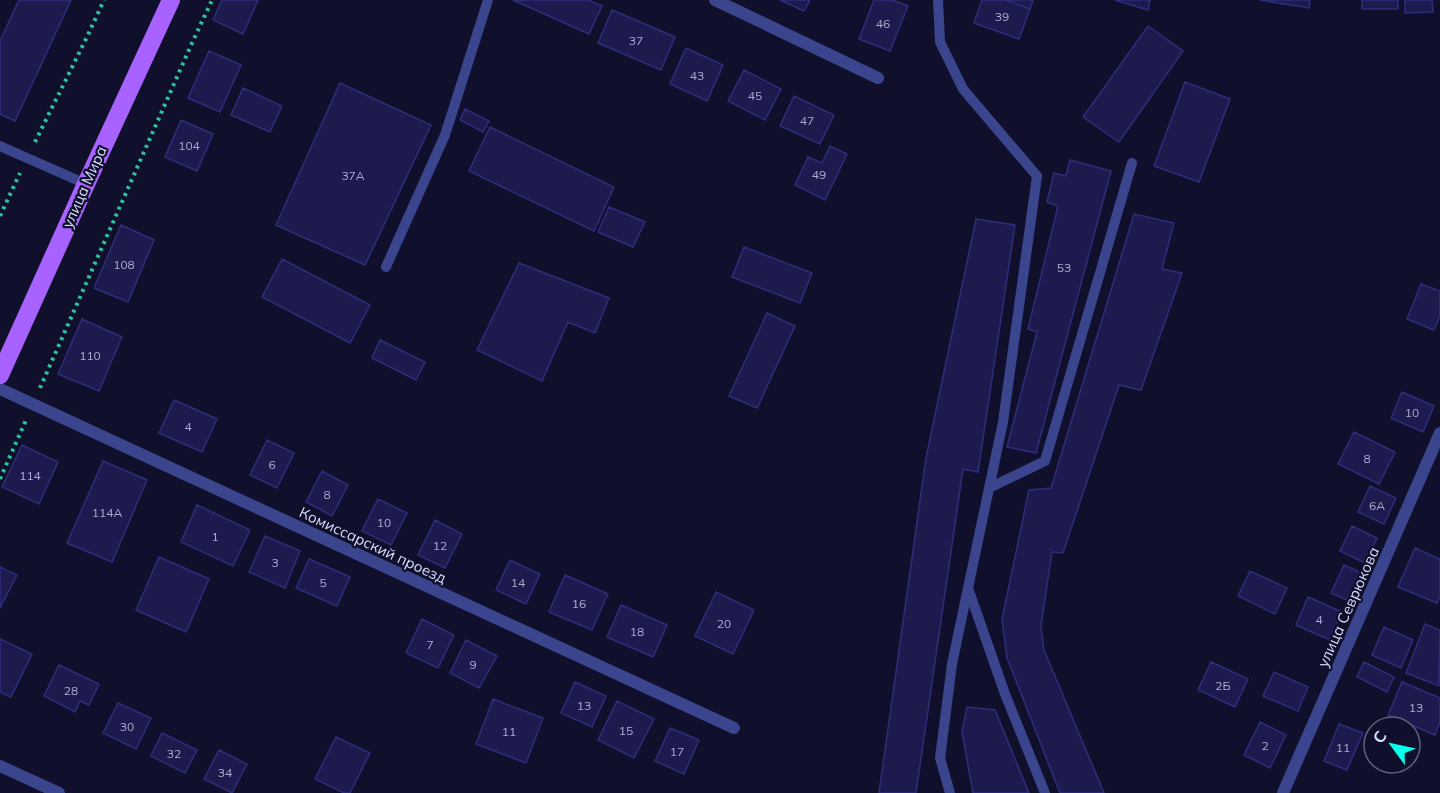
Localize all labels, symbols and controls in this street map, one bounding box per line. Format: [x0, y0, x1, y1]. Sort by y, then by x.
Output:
house number: 39 [995, 9, 1009, 24]
house number: 46 [876, 16, 890, 31]
house number: 37 [629, 33, 643, 48]
house number: 43 [690, 68, 704, 83]
house number: 45 [748, 88, 762, 103]
house number: 47 [800, 113, 814, 128]
house number: 104 [178, 138, 200, 153]
street label: улица Мира [57, 143, 111, 231]
house number: 49 [812, 167, 826, 182]
house number: 37А [341, 168, 365, 183]
house number: 108 [113, 257, 135, 272]
house number: 53 [1057, 260, 1071, 275]
house number: 110 [79, 348, 101, 363]
house number: 10 [1405, 405, 1419, 420]
house number: 4 [184, 419, 192, 434]
house number: 8 [1363, 451, 1371, 466]
house number: 6 [268, 457, 276, 472]
house number: 114 [19, 468, 41, 483]
house number: 8 [323, 487, 331, 502]
house number: 6А [1369, 498, 1385, 513]
street label: Комиссарский проезд [296, 503, 450, 587]
house number: 114А [92, 505, 122, 520]
house number: 10 [377, 515, 391, 530]
house number: 1 [211, 529, 219, 544]
house number: 12 [433, 538, 447, 553]
street label: улица Севрюкова [1313, 544, 1383, 670]
house number: 3 [271, 555, 279, 570]
house number: 5 [319, 575, 327, 590]
house number: 14 [511, 575, 525, 590]
house number: 16 [572, 596, 586, 611]
house number: 4 [1315, 612, 1323, 627]
house number: 20 [717, 616, 731, 631]
house number: 18 [630, 624, 644, 639]
house number: 7 [426, 637, 434, 652]
house number: 9 [469, 657, 477, 672]
house number: 2Б [1215, 678, 1231, 693]
house number: 28 [64, 683, 78, 698]
house number: 13 [577, 698, 591, 713]
house number: 13 [1409, 700, 1423, 715]
north arrow [1362, 715, 1422, 775]
house number: 30 [120, 719, 134, 734]
house number: 15 [619, 723, 633, 738]
house number: 11 [502, 724, 516, 739]
text: С [1368, 727, 1391, 747]
house number: 2 [1261, 738, 1269, 753]
house number: 11 [1336, 740, 1350, 755]
house number: 17 [670, 744, 684, 759]
house number: 32 [167, 746, 181, 761]
house number: 34 [218, 765, 232, 780]

